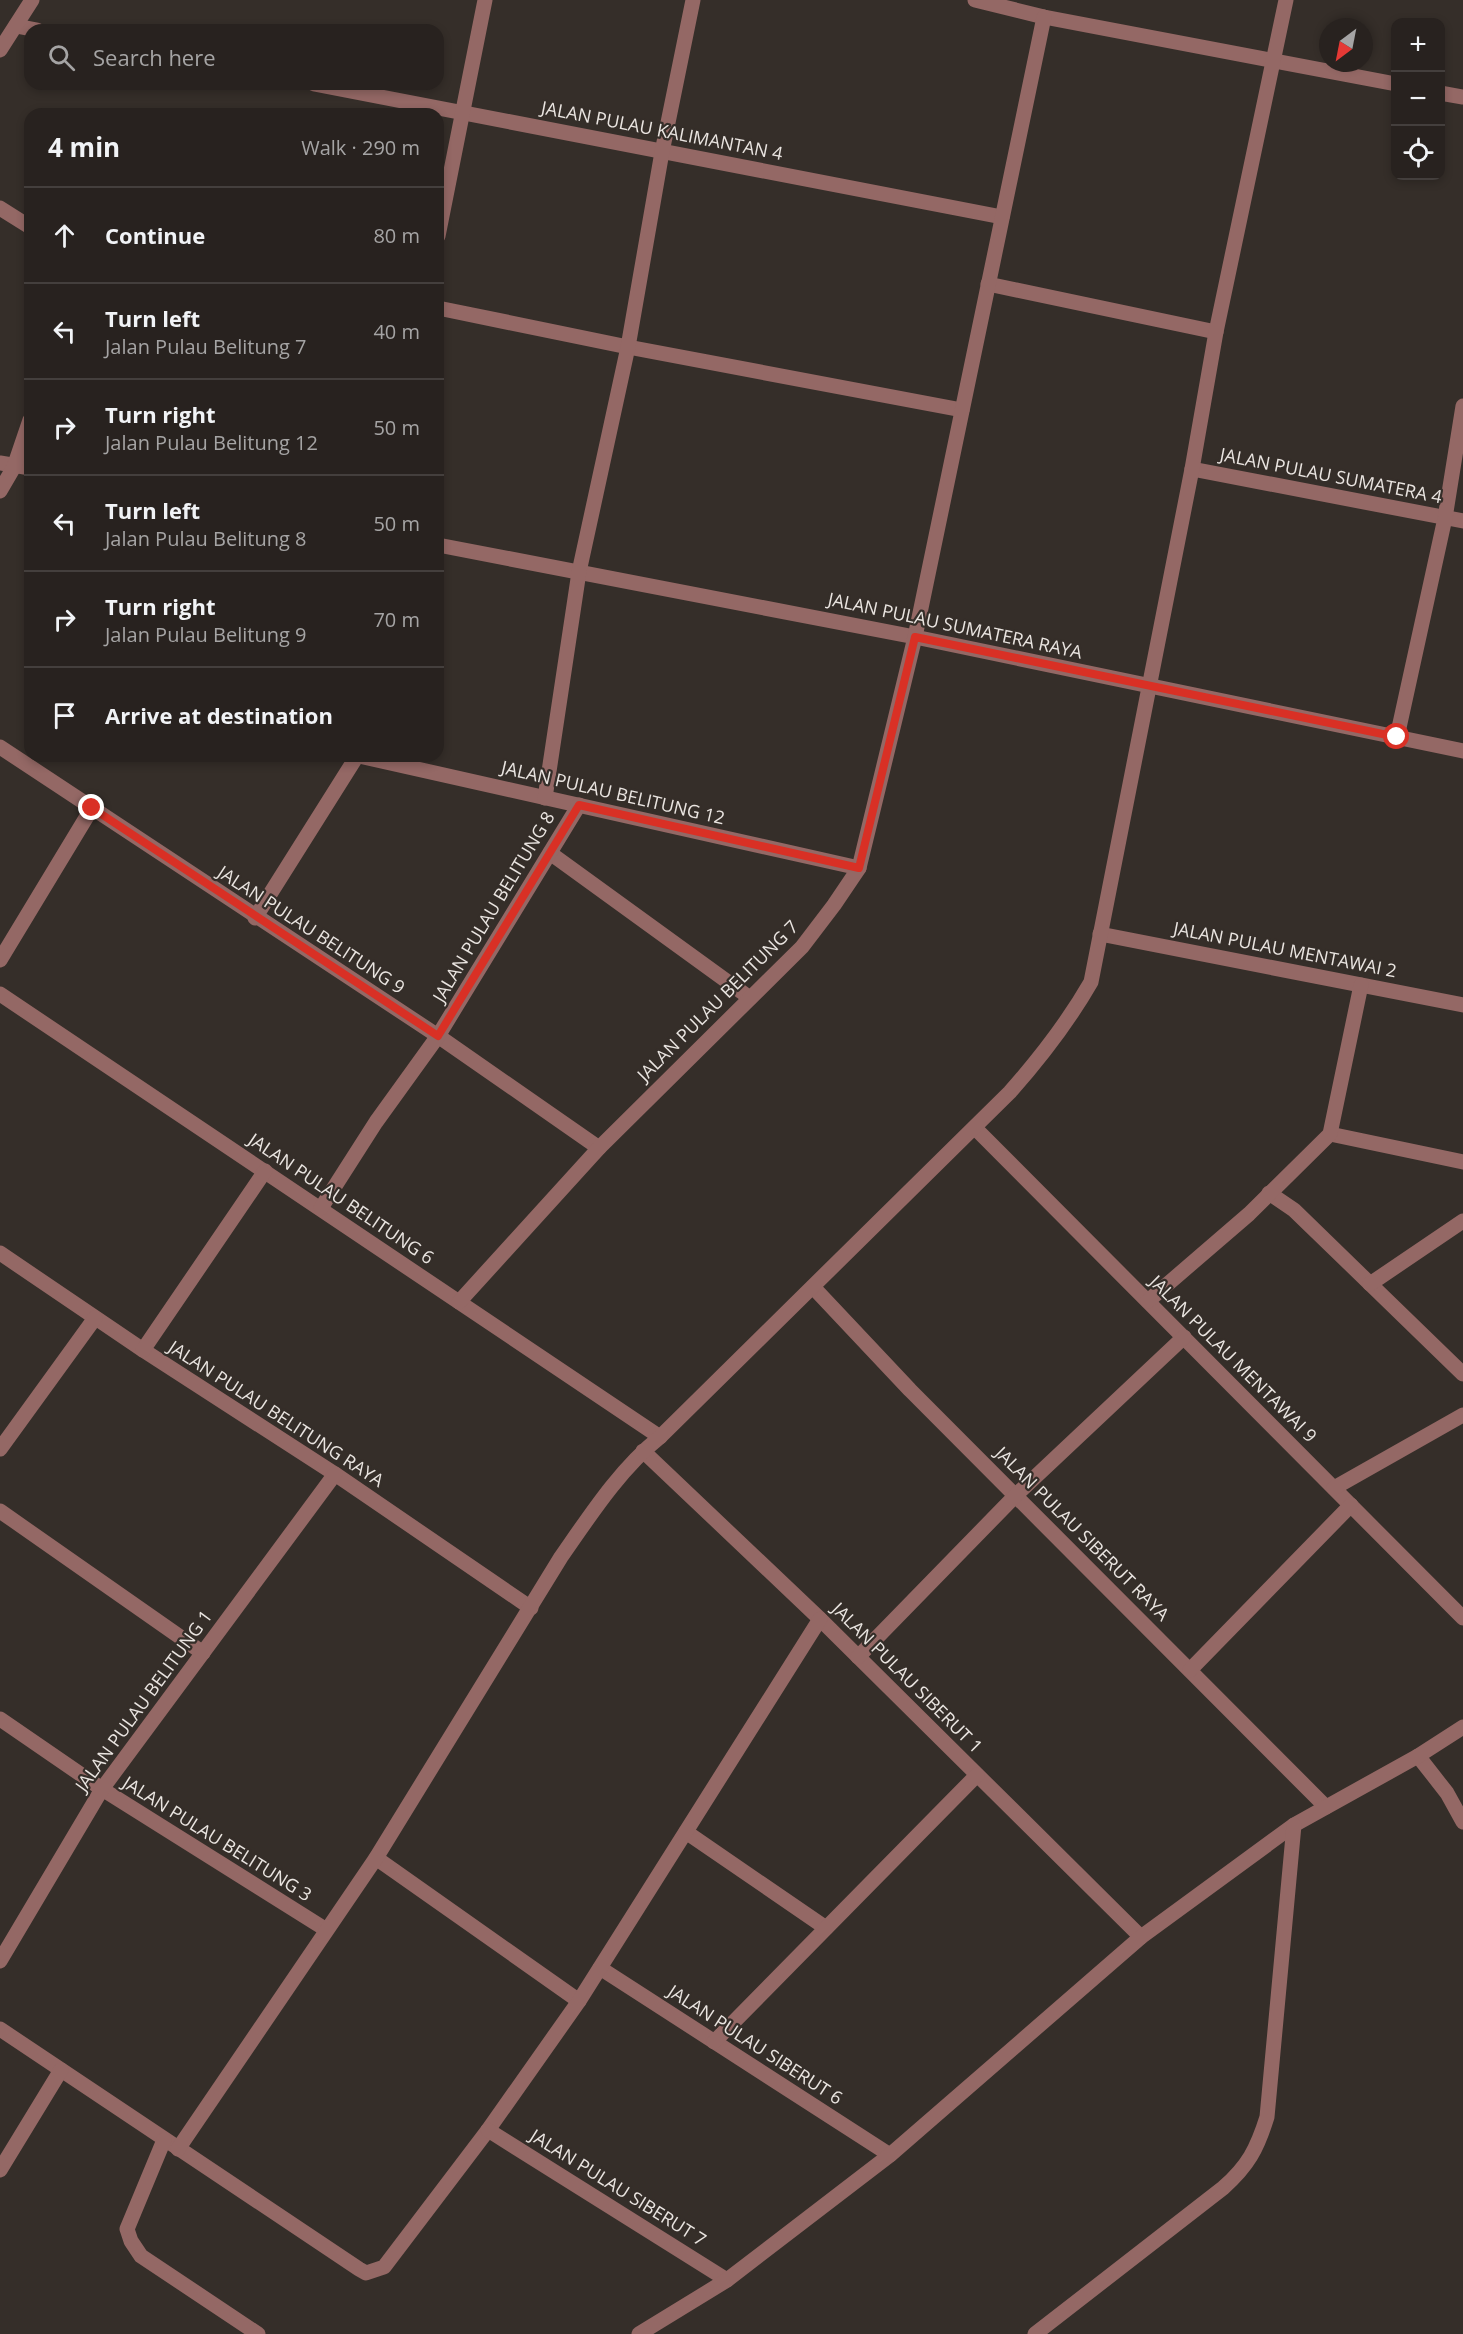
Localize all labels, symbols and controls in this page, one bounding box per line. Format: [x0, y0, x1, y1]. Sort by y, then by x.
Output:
north arrow [1319, 18, 1373, 72]
map controls [1391, 18, 1445, 180]
button: + [1391, 18, 1445, 72]
search box [24, 24, 444, 90]
icon: search [45, 41, 78, 74]
text: Search here [93, 42, 216, 72]
button: − [1391, 72, 1445, 126]
street label: JALAN PULAU KALIMANTAN 4 [537, 94, 785, 165]
button: locate [1391, 126, 1445, 180]
text: 4 min [48, 129, 120, 165]
text: Walk · 290 m [301, 134, 420, 161]
icon: ahead [48, 219, 81, 252]
text: Continue [105, 220, 205, 250]
text: 80 m [373, 222, 420, 249]
text: Turn left [105, 303, 200, 333]
icon: left [48, 315, 81, 348]
text: 40 m [373, 318, 420, 345]
text: Jalan Pulau Belitung 7 [105, 333, 306, 360]
text: Turn right [105, 399, 216, 429]
icon: right [48, 411, 81, 444]
text: 50 m [373, 414, 420, 441]
text: Jalan Pulau Belitung 12 [105, 429, 318, 456]
street label: JALAN PULAU SUMATERA 4 [1216, 441, 1444, 508]
text: Turn left [105, 495, 200, 525]
icon: left [48, 507, 81, 540]
text: 50 m [373, 510, 420, 537]
text: Jalan Pulau Belitung 8 [105, 525, 306, 552]
street label: JALAN PULAU SUMATERA RAYA [824, 586, 1085, 664]
text: Turn right [105, 591, 216, 621]
icon: right [48, 603, 81, 636]
text: 70 m [373, 606, 420, 633]
text: Jalan Pulau Belitung 9 [105, 621, 306, 648]
icon: arrive [48, 699, 81, 732]
text: Arrive at destination [105, 700, 333, 730]
route start [1383, 723, 1409, 749]
street label: JALAN PULAU BELITUNG 12 [497, 754, 727, 829]
route end [78, 794, 104, 820]
street label: JALAN PULAU BELITUNG 8 [426, 807, 560, 1008]
street label: JALAN PULAU BELITUNG 9 [212, 859, 410, 999]
street label: JALAN PULAU BELITUNG 7 [630, 915, 803, 1087]
street label: JALAN PULAU MENTAWAI 2 [1170, 915, 1399, 982]
street label: JALAN PULAU BELITUNG 6 [243, 1126, 439, 1269]
street label: JALAN PULAU MENTAWAI 9 [1144, 1268, 1322, 1447]
street label: JALAN PULAU BELITUNG RAYA [163, 1333, 389, 1492]
street label: JALAN PULAU SIBERUT RAYA [989, 1440, 1175, 1626]
street label: JALAN PULAU SIBERUT 1 [826, 1595, 988, 1758]
street label: JALAN PULAU BELITUNG 1 [68, 1605, 217, 1797]
street label: JALAN PULAU BELITUNG 3 [117, 1769, 317, 1906]
street label: JALAN PULAU SIBERUT 6 [662, 1978, 847, 2110]
street label: JALAN PULAU SIBERUT 7 [524, 2122, 711, 2251]

